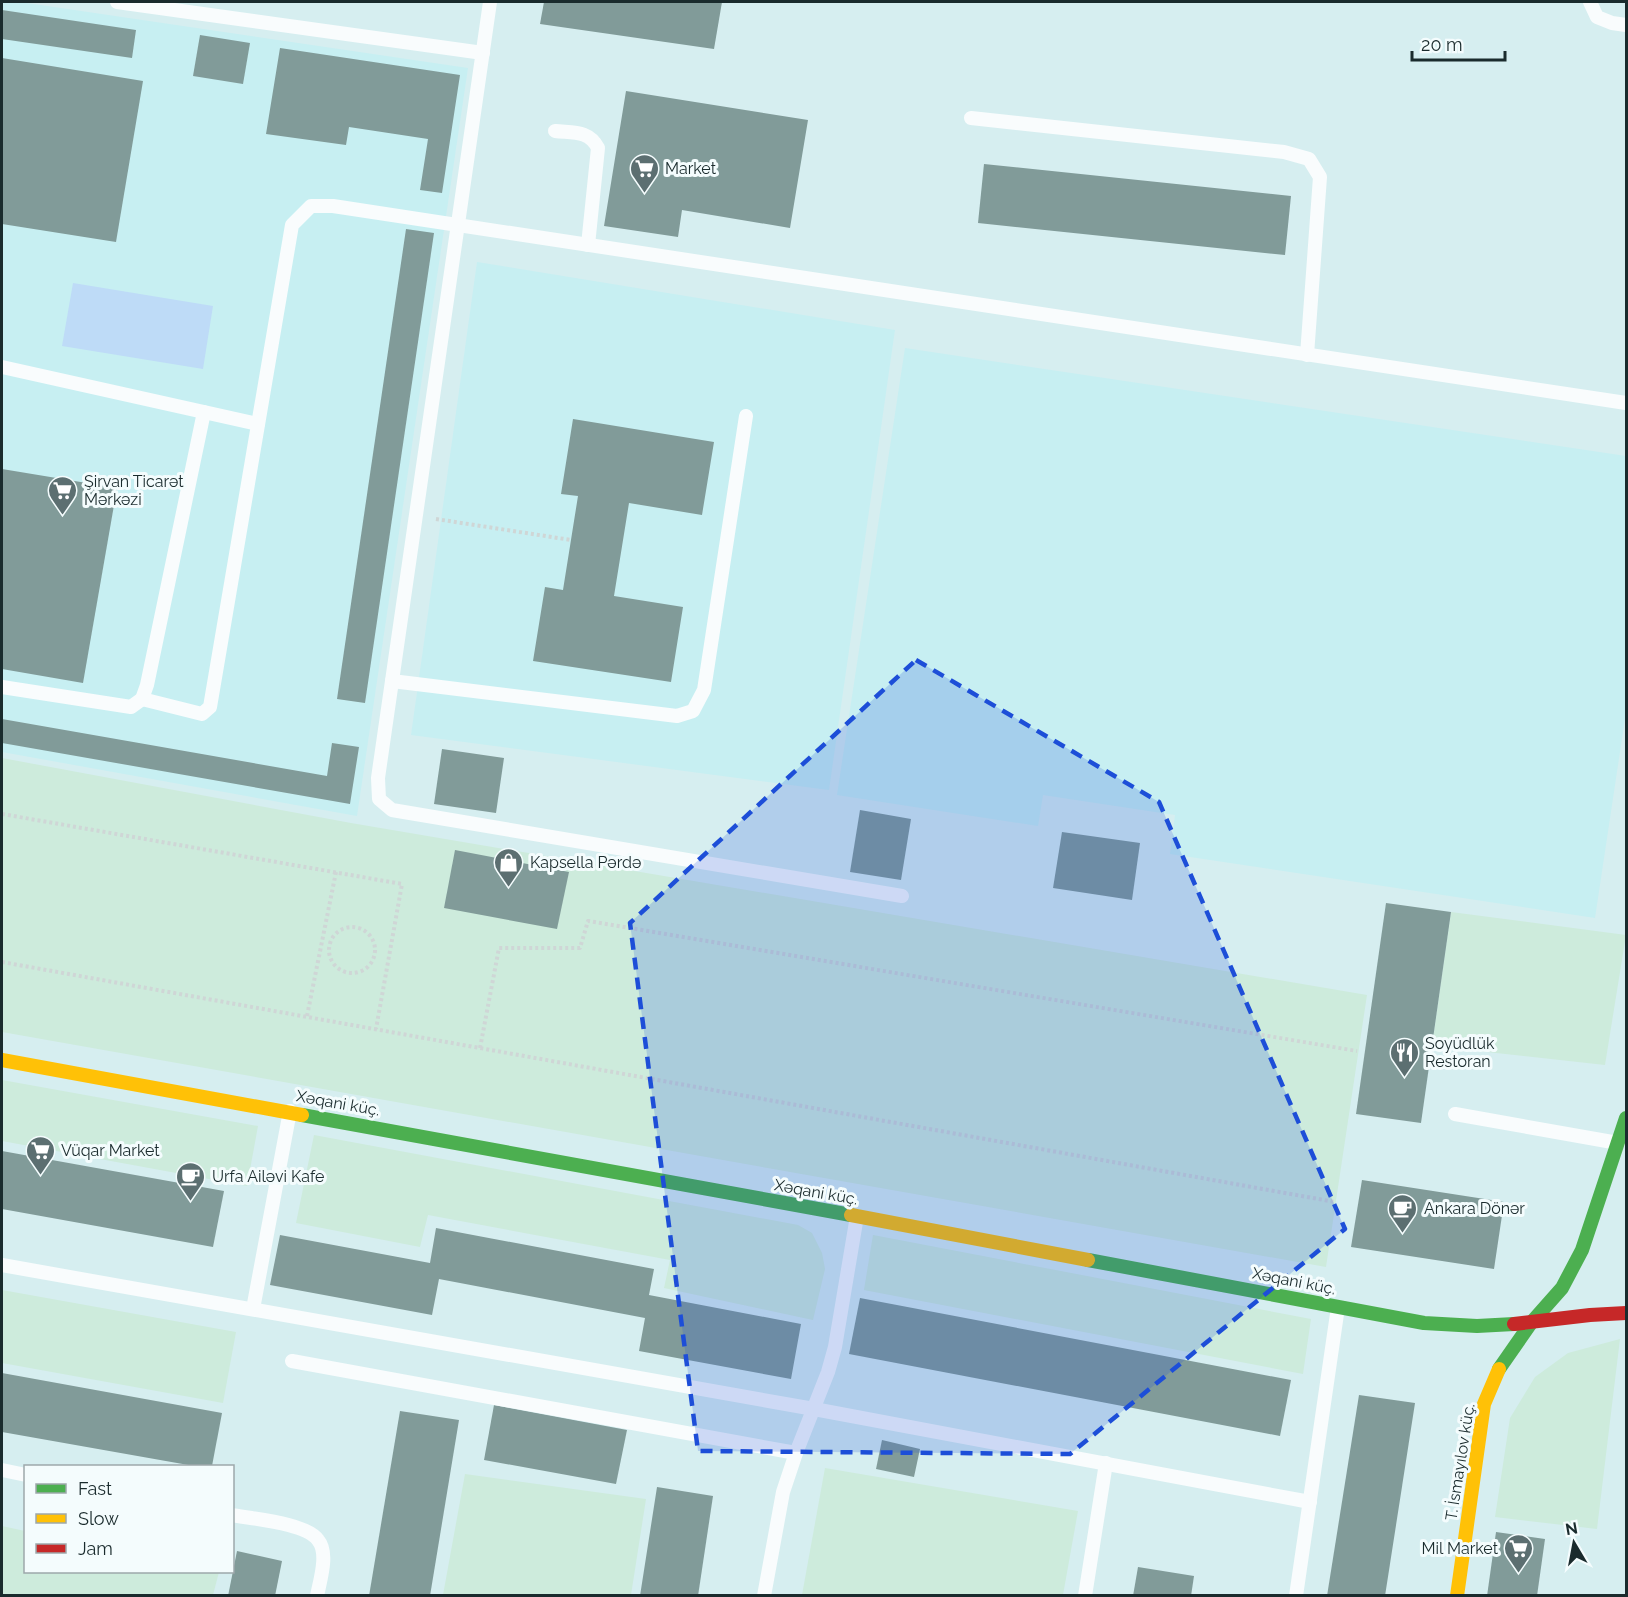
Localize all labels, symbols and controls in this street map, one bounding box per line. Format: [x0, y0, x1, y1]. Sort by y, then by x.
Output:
scale bar [1412, 24, 1505, 62]
text: 20 m [1421, 34, 1463, 55]
supermarket icon: Market [628, 152, 660, 194]
place label: Market [665, 159, 717, 178]
place label: Şirvan Ticarət Mərkəzi [84, 472, 184, 509]
supermarket icon: Şirvan Ticarət Mərkəzi [47, 474, 79, 516]
shop icon: Kapsella Pərdə [493, 846, 525, 888]
place label: Kapsella Pərdə [530, 853, 641, 872]
place label: Soyüdlük Restoran [1425, 1034, 1495, 1071]
restaurant icon: Soyüdlük Restoran [1388, 1036, 1420, 1078]
street label: Xəqani küç. [295, 1086, 381, 1120]
supermarket icon: Vüqar Market [24, 1134, 56, 1176]
place label: Vüqar Market [61, 1141, 160, 1160]
cafe icon: Urfa Ailəvi Kafe [175, 1160, 207, 1202]
place label: Urfa Ailəvi Kafe [212, 1167, 324, 1186]
street label: Xəqani küç. [773, 1175, 859, 1209]
cafe icon: Ankara Dönər [1387, 1192, 1419, 1234]
place label: Ankara Dönər [1424, 1199, 1525, 1218]
street label: Xəqani küç. [1251, 1264, 1337, 1298]
street label: T. İsmayılov küç. [1440, 1402, 1479, 1522]
legend [24, 1465, 234, 1573]
text: Fast [78, 1478, 112, 1499]
text: Slow [78, 1508, 119, 1529]
north arrow [1544, 1513, 1604, 1573]
text: N [1564, 1518, 1579, 1539]
supermarket icon: Mil Market [1503, 1532, 1535, 1574]
text: Jam [78, 1538, 113, 1559]
place label: Mil Market [1422, 1539, 1499, 1558]

